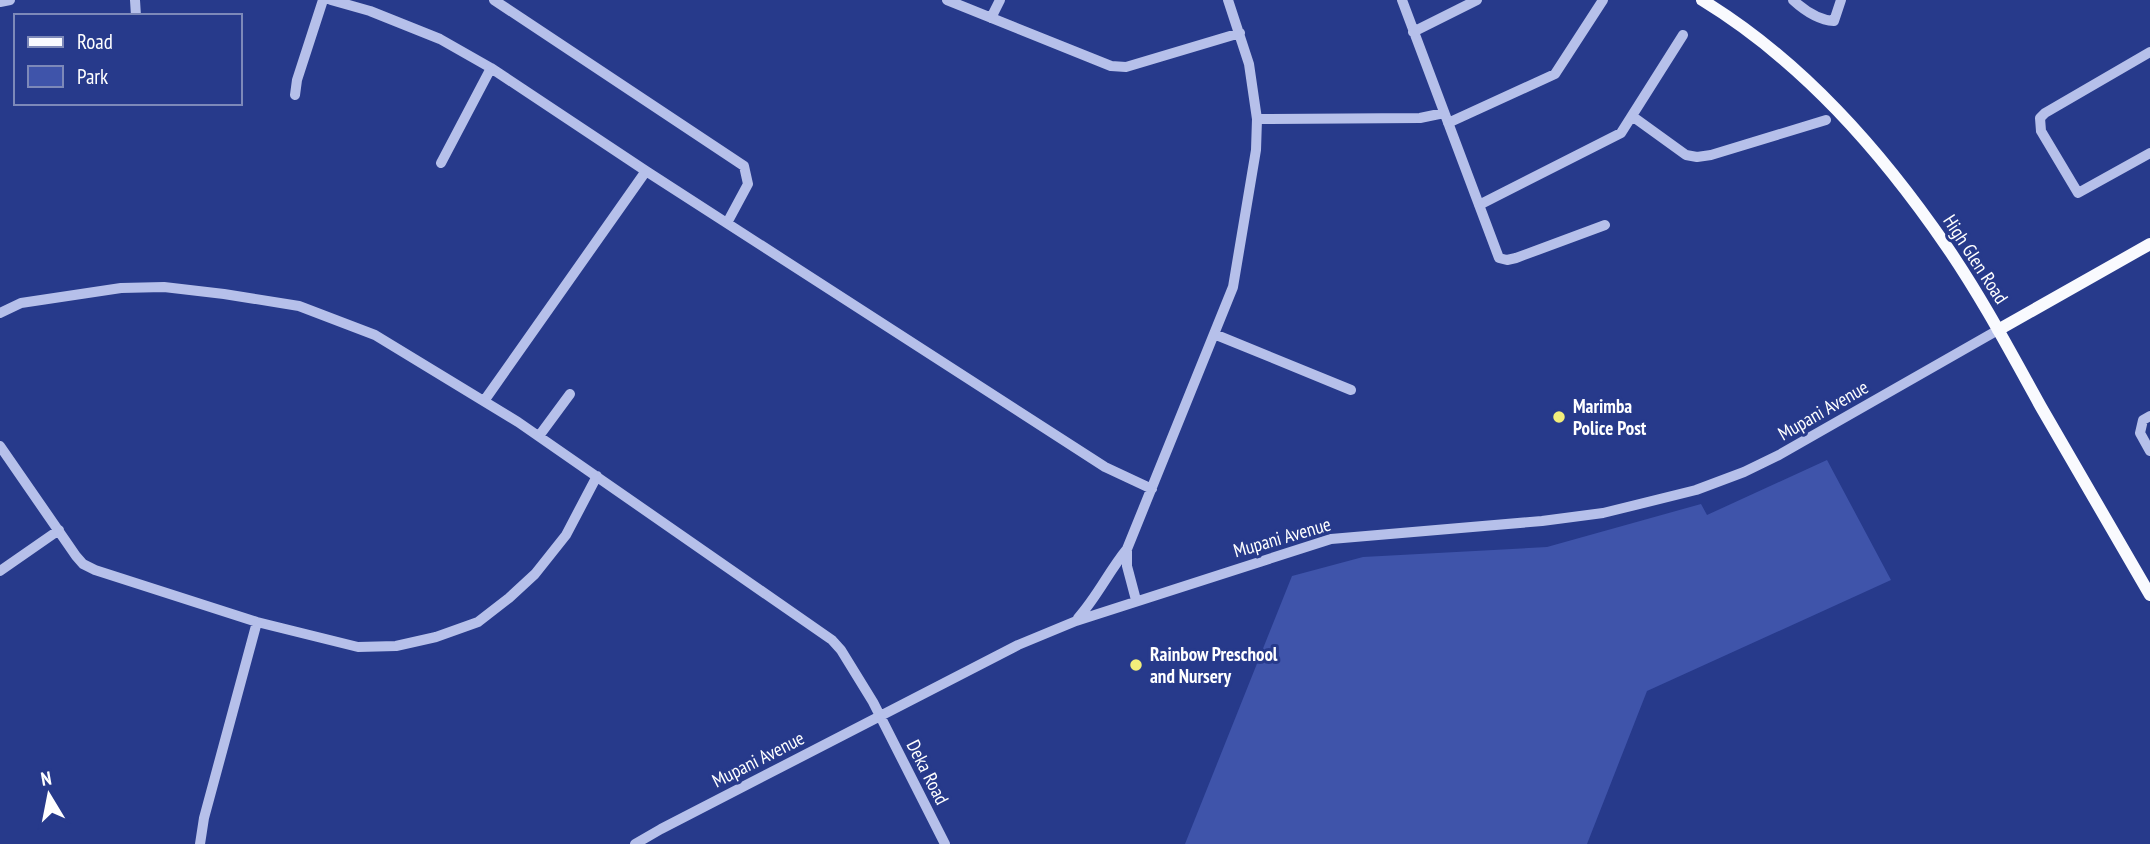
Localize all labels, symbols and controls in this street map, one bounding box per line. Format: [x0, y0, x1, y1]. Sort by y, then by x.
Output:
legend [14, 14, 242, 105]
text: Road [77, 28, 113, 55]
text: Park [77, 63, 108, 90]
street label: High Glen Road [1938, 210, 2014, 308]
street label: Mupani Avenue [1774, 374, 1873, 445]
place label: Marimba Police Post [1573, 394, 1647, 440]
marker: Marimba Police Post [1551, 409, 1567, 425]
street label: Mupani Avenue [1231, 512, 1334, 562]
place label: Rainbow Preschool and Nursery [1150, 642, 1278, 688]
marker: Rainbow Preschool and Nursery [1128, 657, 1144, 673]
street label: Mupani Avenue [708, 725, 808, 792]
street label: Deka Road [902, 736, 954, 808]
north arrow [14, 760, 84, 830]
text: N [39, 766, 53, 791]

